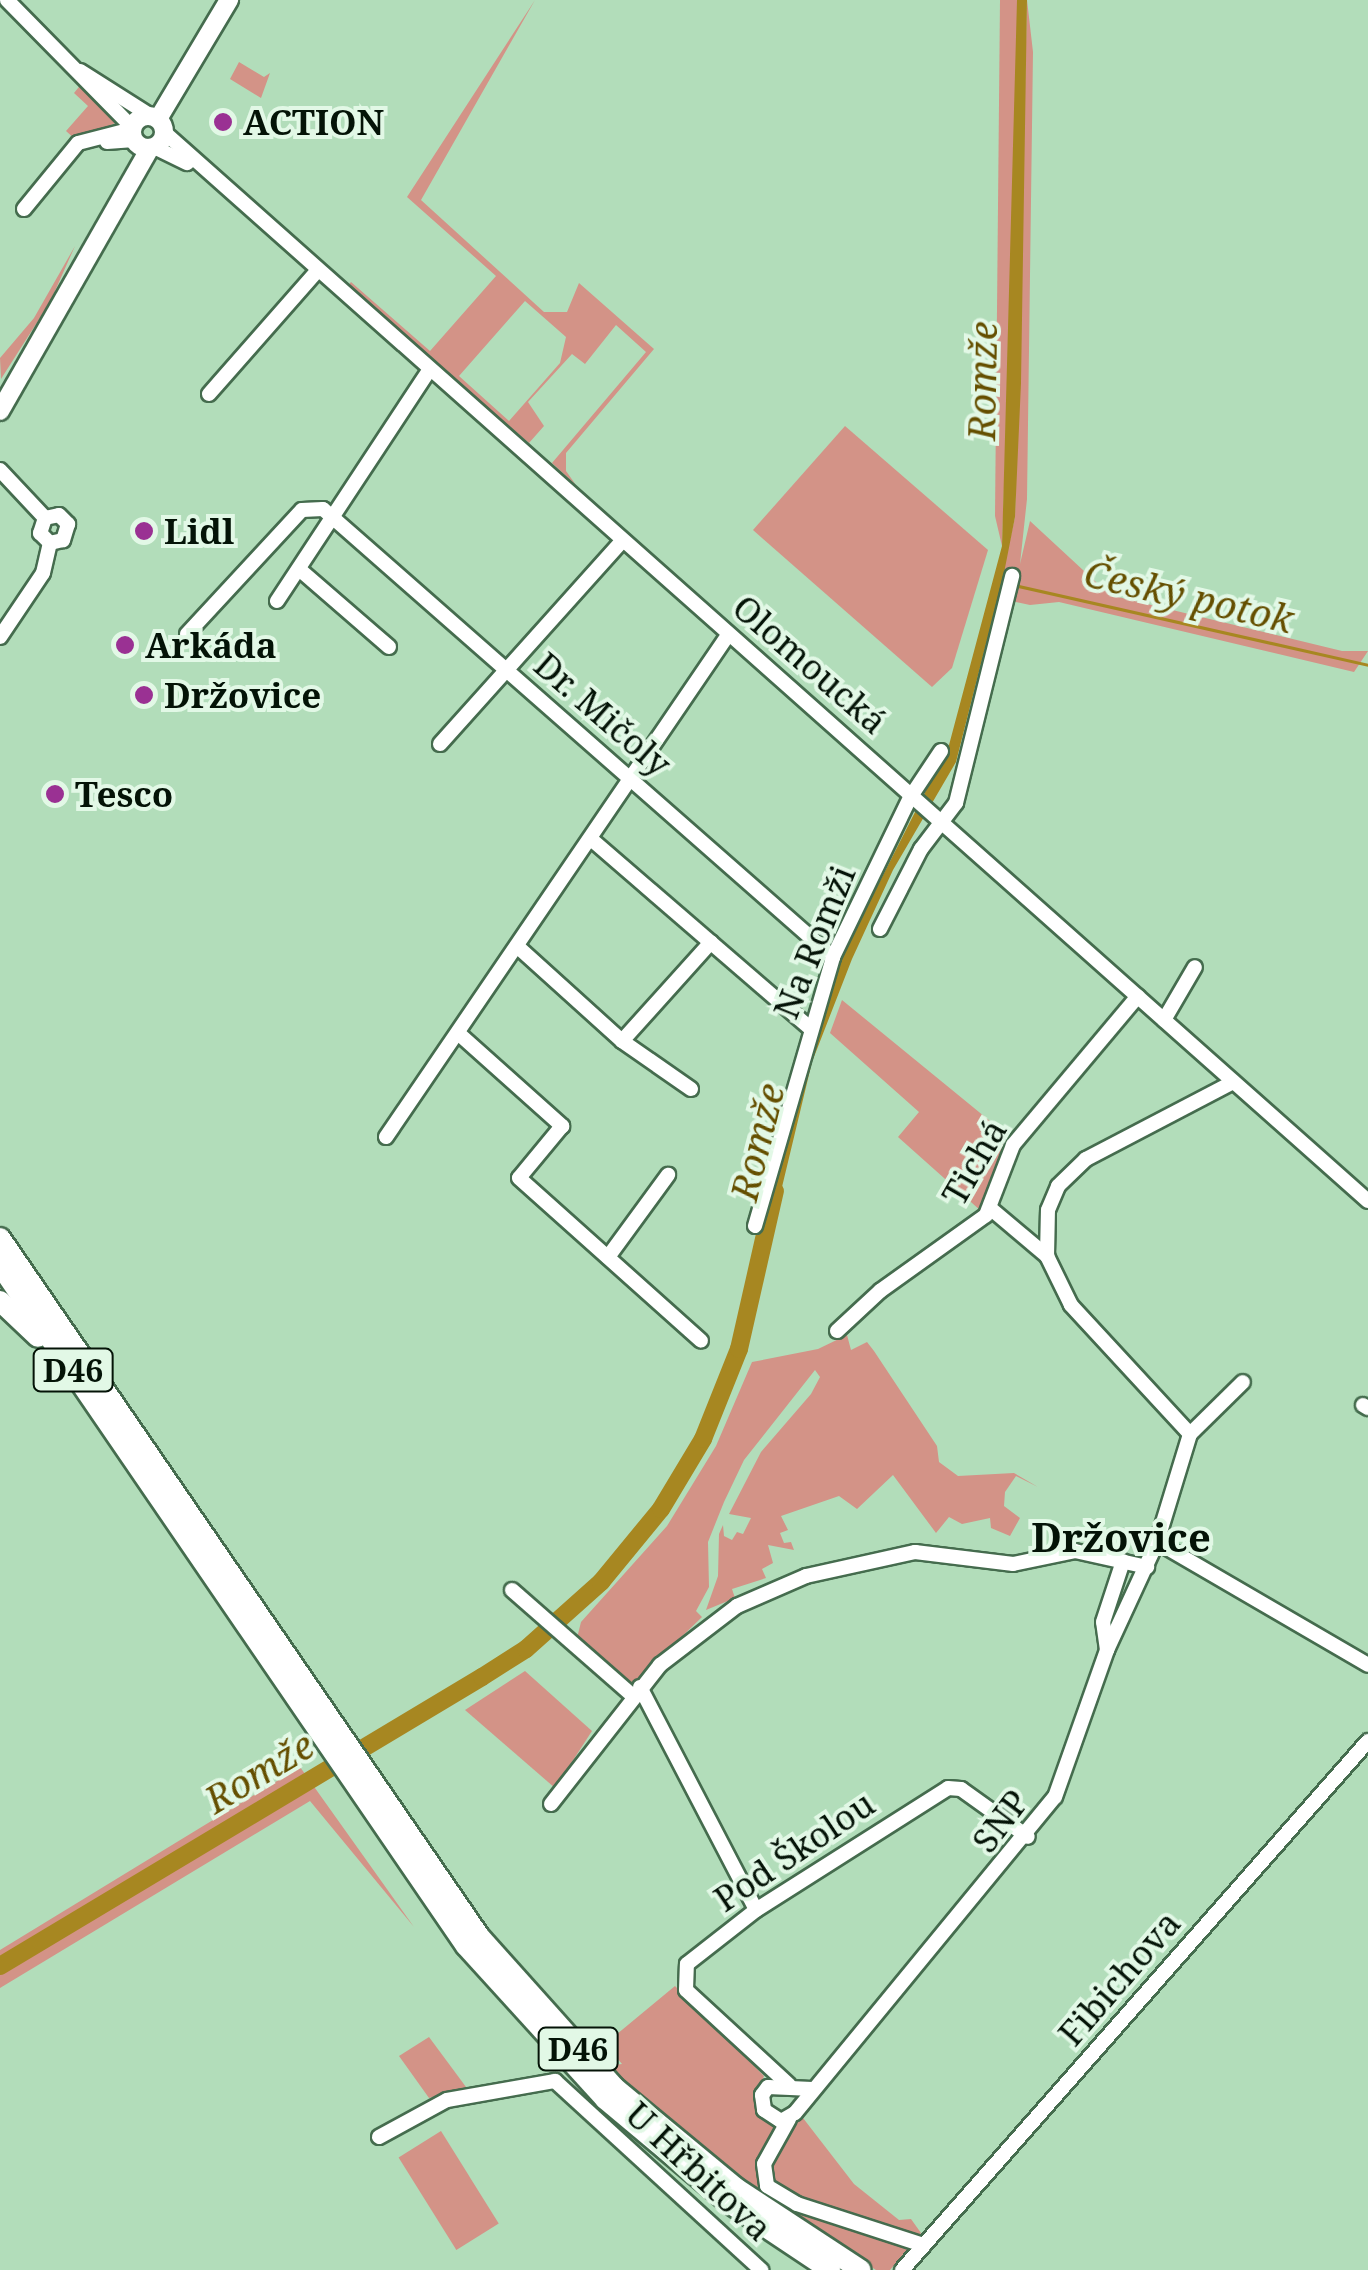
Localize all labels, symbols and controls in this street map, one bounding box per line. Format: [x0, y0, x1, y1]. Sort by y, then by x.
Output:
place label: ACTION [243, 101, 384, 143]
marker: ACTION [212, 111, 234, 133]
water label: Romže [958, 321, 1006, 441]
place label: Lidl [164, 510, 234, 552]
marker: Lidl [133, 520, 155, 542]
water label: Český potok [1080, 550, 1298, 642]
street label: Olomoucká [725, 586, 895, 742]
place label: Arkáda [145, 624, 277, 666]
marker: Arkáda [114, 634, 136, 656]
street label: Dr. Mičoly [526, 643, 680, 785]
place label: Držovice [164, 674, 321, 716]
marker: Držovice [133, 684, 155, 706]
place label: Tesco [75, 773, 173, 815]
marker: Tesco [44, 783, 66, 805]
street label: Na Romži [764, 860, 864, 1024]
water label: Romže [720, 1079, 794, 1205]
street label: Tichá [933, 1112, 1015, 1212]
road number: D46 [30, 1343, 116, 1397]
district label: Držovice [1031, 1513, 1211, 1561]
water label: Romže [196, 1722, 322, 1822]
street label: Pod Školou [706, 1782, 882, 1920]
street label: SNP [963, 1782, 1037, 1860]
street label: Fibichova [1049, 1902, 1189, 2054]
road number: D46 [536, 2022, 620, 2076]
street label: U Hřbitova [618, 2093, 780, 2249]

